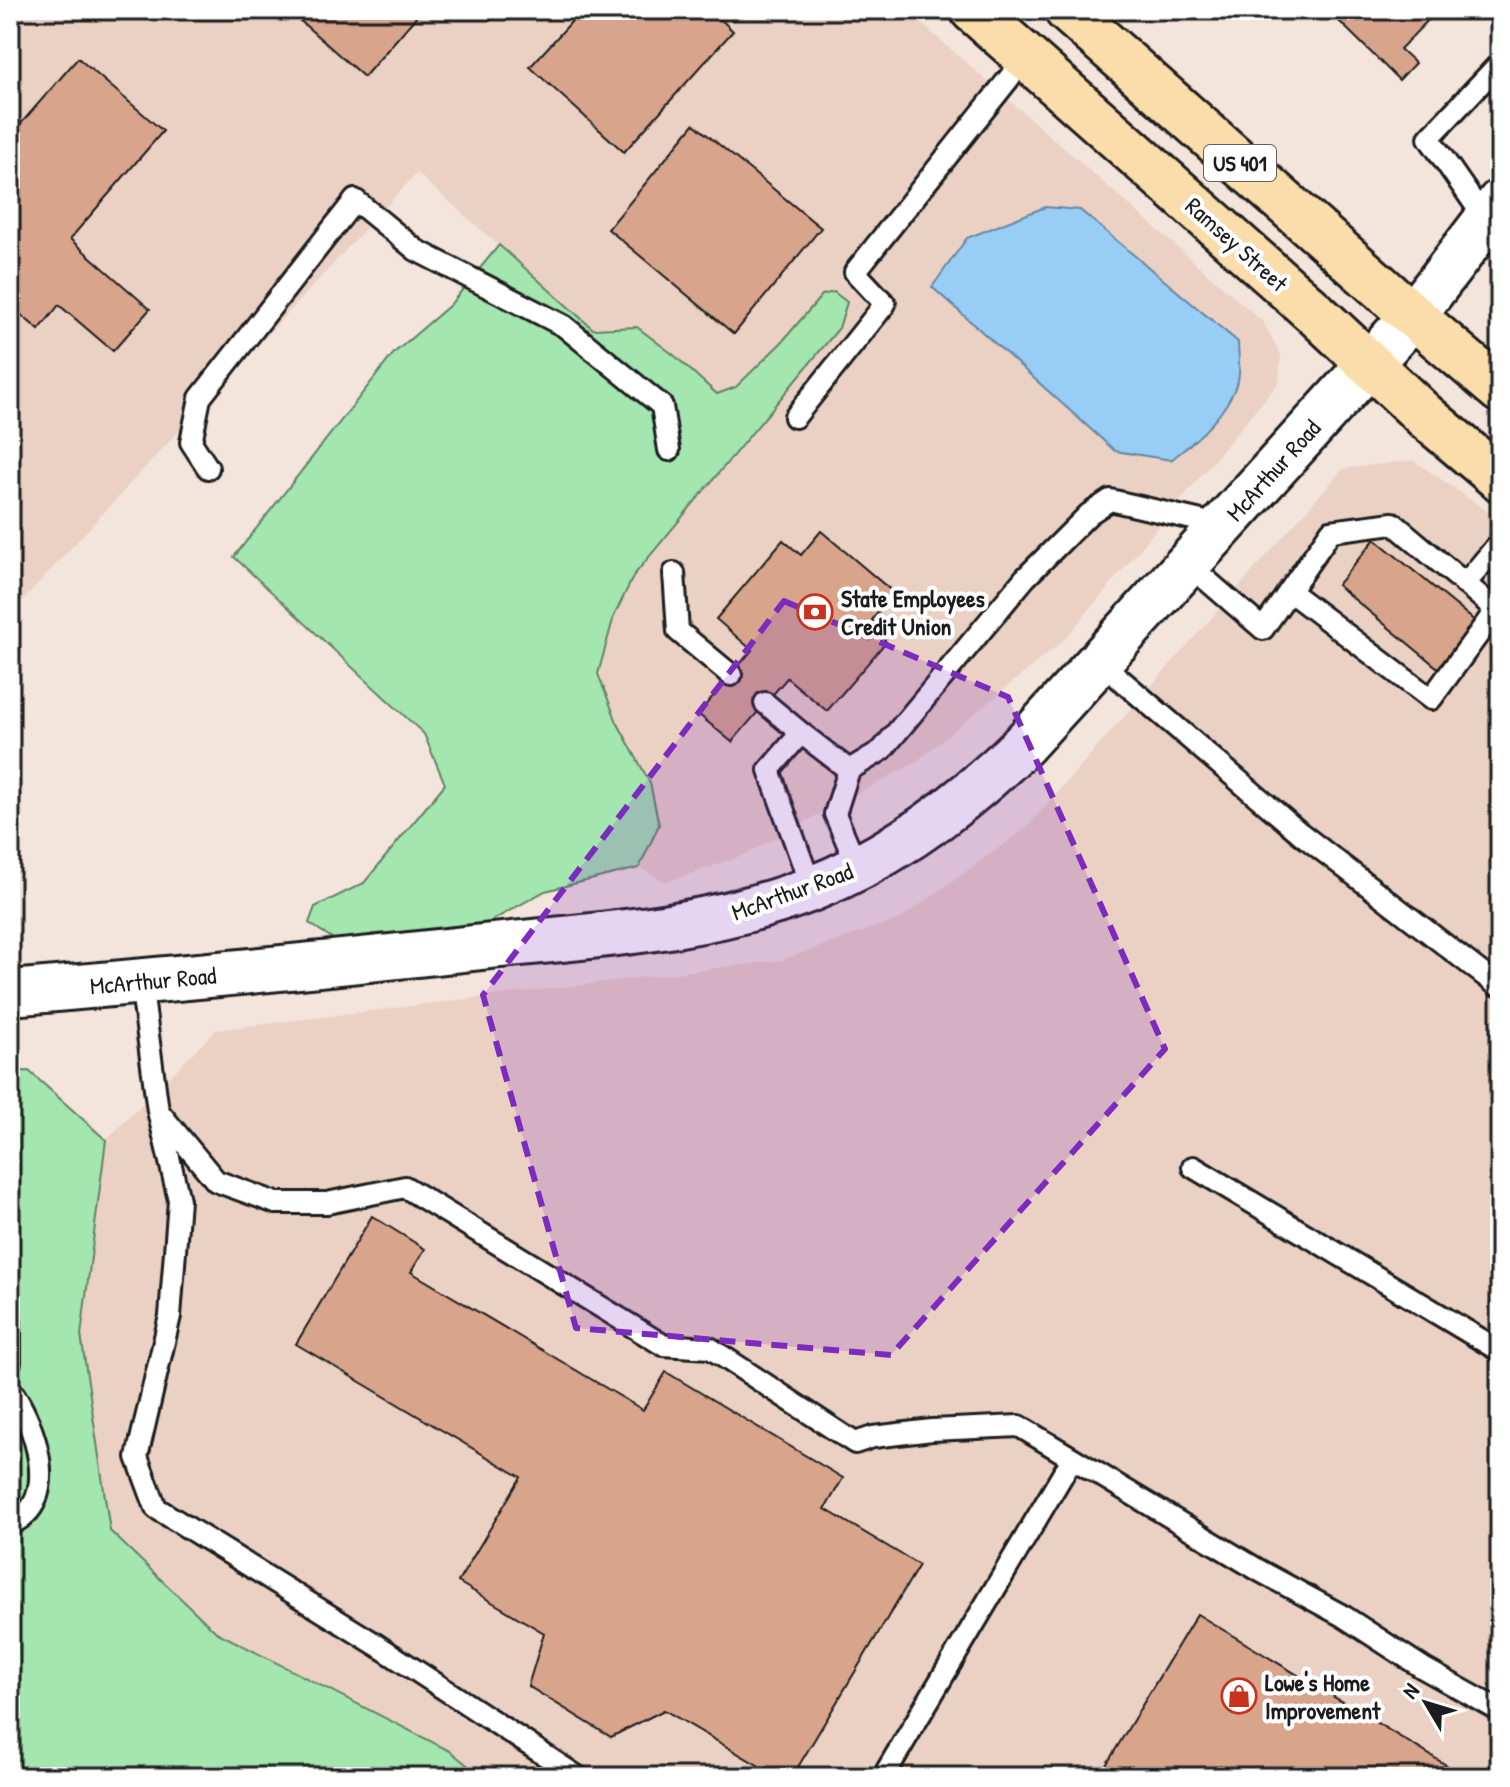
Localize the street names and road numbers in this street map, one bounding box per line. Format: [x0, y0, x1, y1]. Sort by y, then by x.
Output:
road number: US 401 [1204, 145, 1276, 181]
street label: Ramsey Street [1179, 190, 1295, 299]
street label: McArthur Road [1219, 412, 1327, 528]
street label: McArthur Road [727, 854, 857, 928]
street label: McArthur Road [89, 959, 217, 1001]

